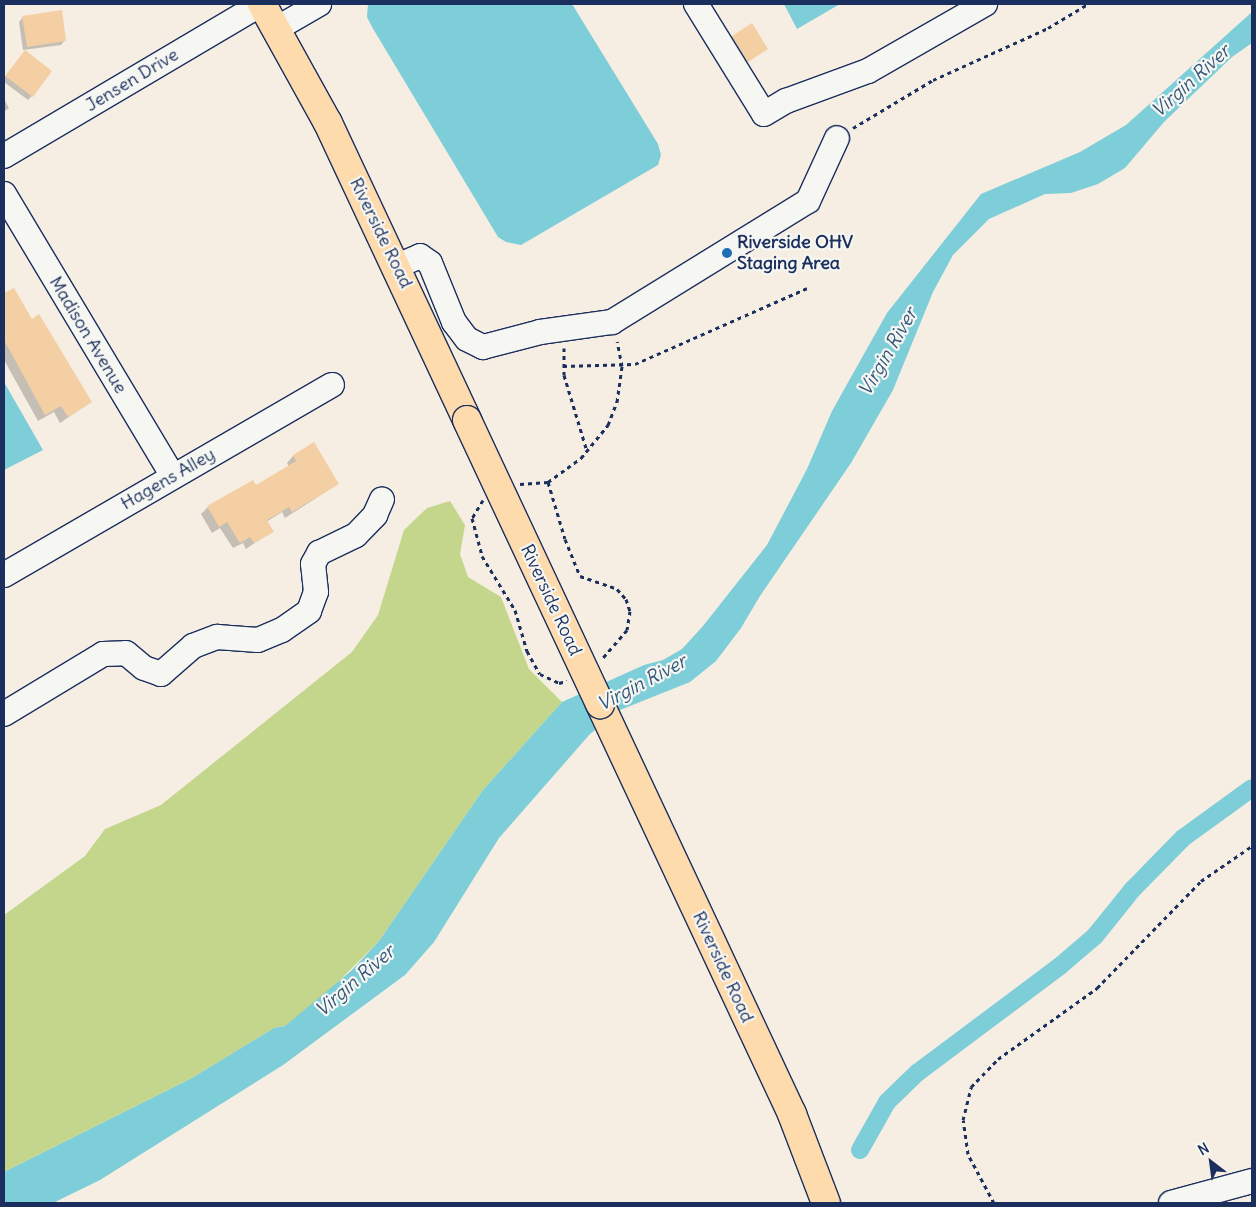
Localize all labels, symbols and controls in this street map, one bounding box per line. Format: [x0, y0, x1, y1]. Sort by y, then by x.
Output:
water label: Virgin River [1147, 40, 1235, 122]
street label: Jensen Drive [82, 44, 182, 116]
street label: Riverside Road [345, 174, 417, 292]
place label: Riverside OHV Staging Area [737, 232, 853, 274]
marker: Riverside OHV Staging Area [721, 247, 733, 259]
street label: Madison Avenue [45, 273, 131, 397]
water label: Virgin River [854, 304, 922, 400]
street label: Hagens Alley [117, 443, 219, 515]
street label: Riverside Road [516, 541, 586, 659]
water label: Virgin River [594, 650, 690, 716]
street label: Riverside Road [688, 908, 758, 1026]
water label: Virgin River [311, 940, 399, 1022]
north arrow [1186, 1137, 1236, 1187]
text: N [1195, 1139, 1212, 1159]

